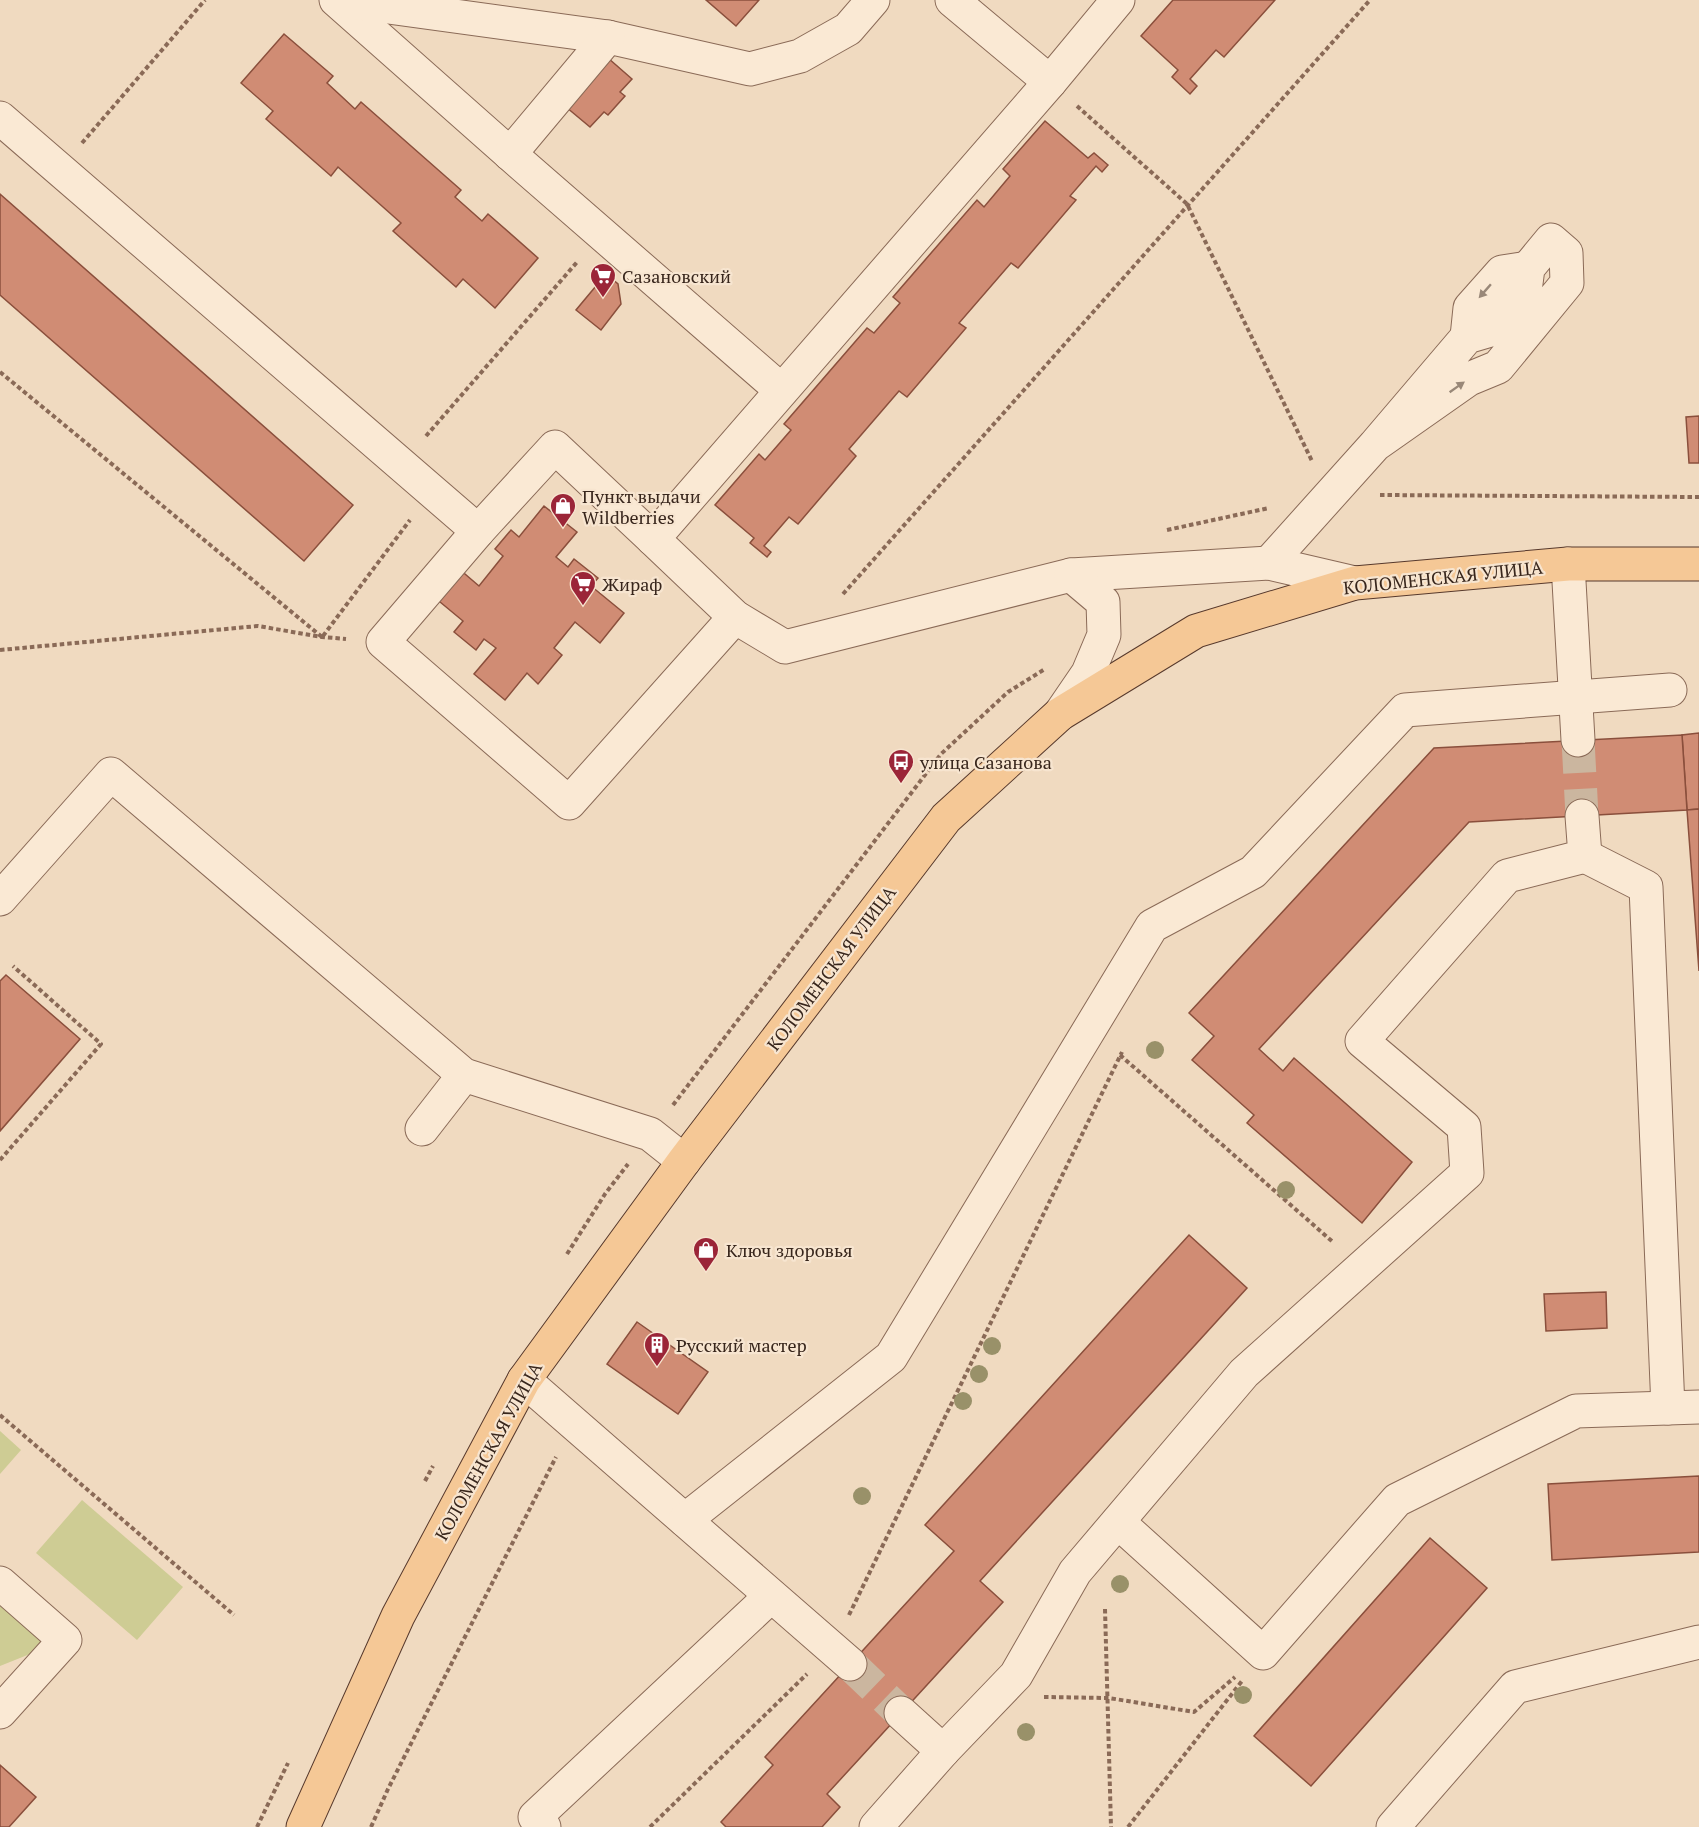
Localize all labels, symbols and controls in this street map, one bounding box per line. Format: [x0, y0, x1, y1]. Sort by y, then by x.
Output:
supermarket icon: Сазановский [588, 261, 618, 299]
place label: Сазановский [622, 264, 731, 288]
one-way arrow [1479, 283, 1492, 298]
one-way arrow [1449, 382, 1465, 393]
place label: Пункт выдачи Wildberries [582, 484, 701, 529]
shop icon: Пункт выдачи Wildberries [548, 491, 578, 529]
street label: КОЛОМЕНСКАЯ УЛИЦА [1342, 555, 1545, 599]
supermarket icon: Жираф [568, 569, 598, 607]
place label: Жираф [602, 572, 662, 596]
bus stop icon: улица Сазанова [886, 747, 916, 785]
place label: улица Сазанова [919, 750, 1052, 774]
street label: КОЛОМЕНСКАЯ УЛИЦА [761, 880, 901, 1055]
shop icon: Ключ здоровья [691, 1235, 721, 1273]
place label: Ключ здоровья [726, 1238, 852, 1262]
building icon: Русский мастер [642, 1330, 672, 1368]
place label: Русский мастер [676, 1333, 807, 1357]
street label: КОЛОМЕНСКАЯ УЛИЦА [429, 1357, 547, 1544]

